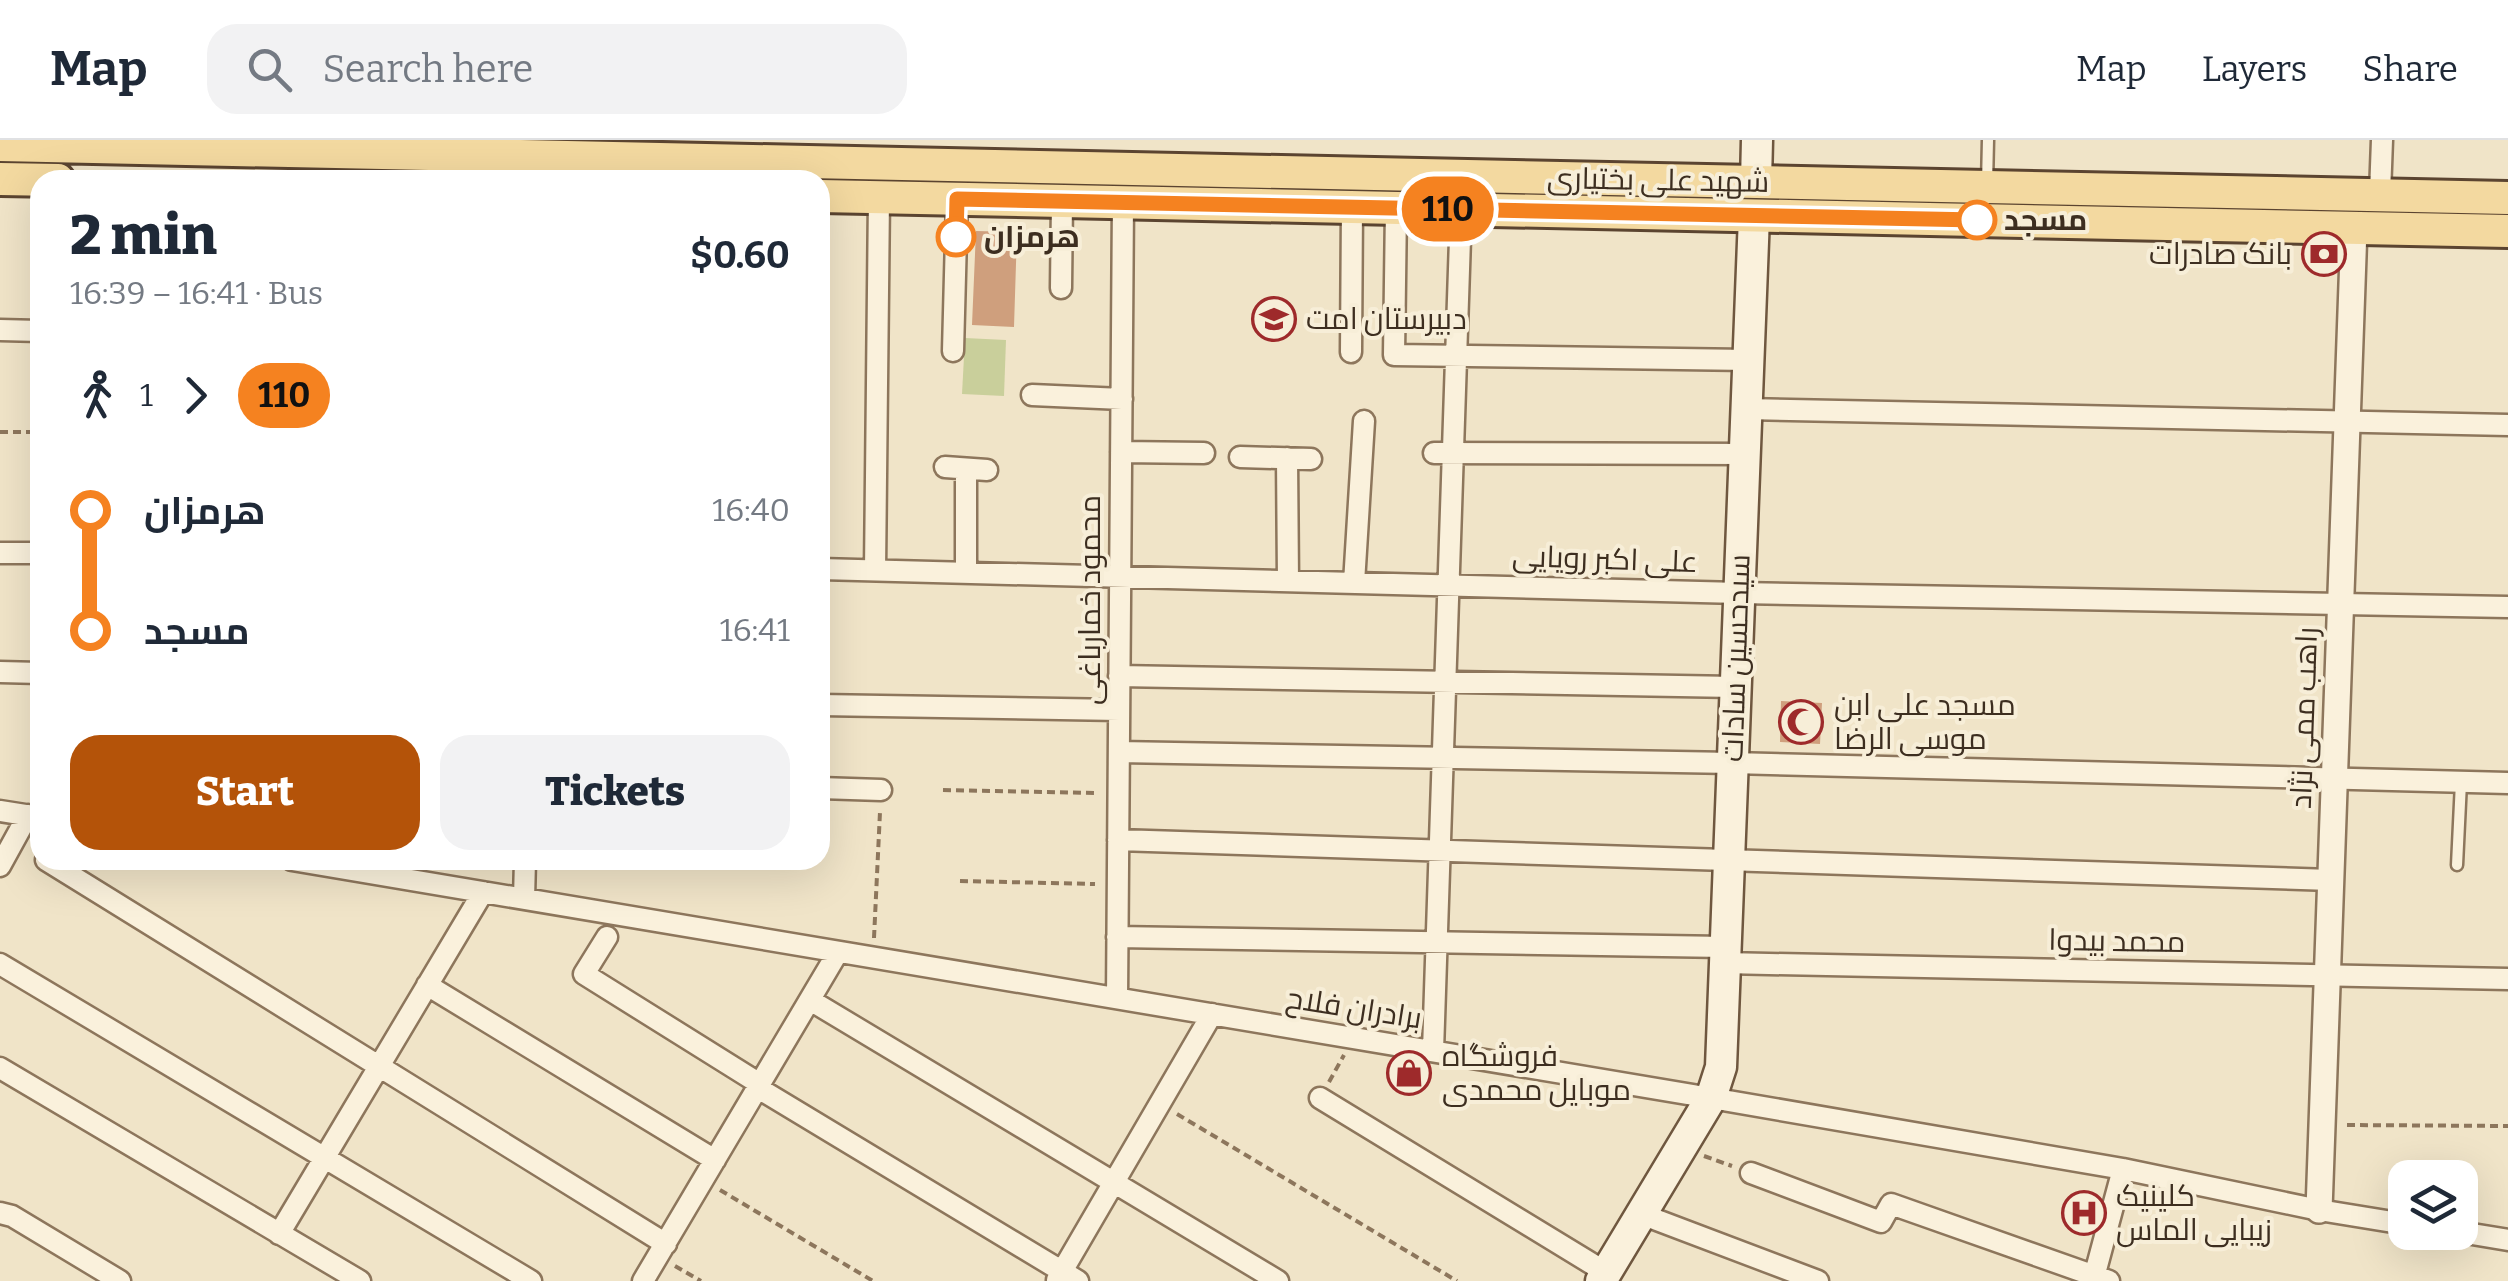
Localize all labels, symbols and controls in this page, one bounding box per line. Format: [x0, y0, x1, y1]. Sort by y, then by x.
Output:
search box [207, 24, 907, 114]
text: Map [50, 40, 147, 98]
icon: search [242, 42, 297, 97]
text: Search here [322, 46, 533, 92]
text: Map [2076, 48, 2147, 90]
text: Layers [2202, 48, 2307, 90]
text: Share [2362, 48, 2458, 90]
street label: شهید علی بختیاری [1547, 160, 1769, 200]
line badge: 110 [1390, 176, 1506, 242]
text: 110 [1422, 188, 1474, 230]
marker: مسجد [1958, 201, 1996, 239]
place label: مسجد [2004, 202, 2087, 238]
text: 2 min [70, 203, 217, 269]
marker: هرمزان [937, 218, 975, 256]
place label: هرمزان [984, 219, 1080, 255]
bank icon: بانک صادرات [2301, 231, 2347, 277]
text: $0.60 [690, 232, 790, 278]
place label: بانک صادرات [2149, 236, 2292, 272]
text: 16:39 – 16:41 · Bus [70, 274, 323, 312]
school or university icon: دبیرستان امت [1251, 296, 1297, 342]
place label: دبیرستان امت [1306, 301, 1467, 337]
icon: walk [70, 368, 125, 423]
icon: forward [168, 368, 223, 423]
text: 110 [258, 374, 310, 416]
text: 1 [140, 376, 153, 414]
text: هرمزان [144, 488, 266, 534]
text: 16:40 [712, 491, 790, 529]
street label: محمود خمارباغی [1072, 495, 1108, 705]
street label: علی اکبر رویایی [1512, 538, 1698, 580]
street label: سیدحسین سادات [1714, 554, 1758, 762]
text: مسجد [144, 608, 250, 654]
text: 16:41 [720, 611, 790, 649]
street label: راهب ممی نژاد [2283, 626, 2325, 810]
place label: مسجد علی ابن موسی الرضا [1834, 687, 2016, 757]
mosque icon: مسجد علی ابن موسی الرضا [1778, 699, 1824, 745]
button: Start [70, 735, 420, 850]
button: Tickets [440, 735, 790, 850]
street label: محمد بیدوا [2048, 922, 2186, 960]
street label: برادران فلاح [1283, 979, 1425, 1038]
place label: فروشگاه موبایل محمدی [1442, 1038, 1631, 1108]
shop icon: فروشگاه موبایل محمدی [1386, 1050, 1432, 1096]
map controls [2388, 1160, 2478, 1250]
button: layers [2388, 1160, 2478, 1250]
place label: کلینیک زیبایی الماس [2116, 1178, 2272, 1248]
hospital icon: کلینیک زیبایی الماس [2061, 1190, 2107, 1236]

